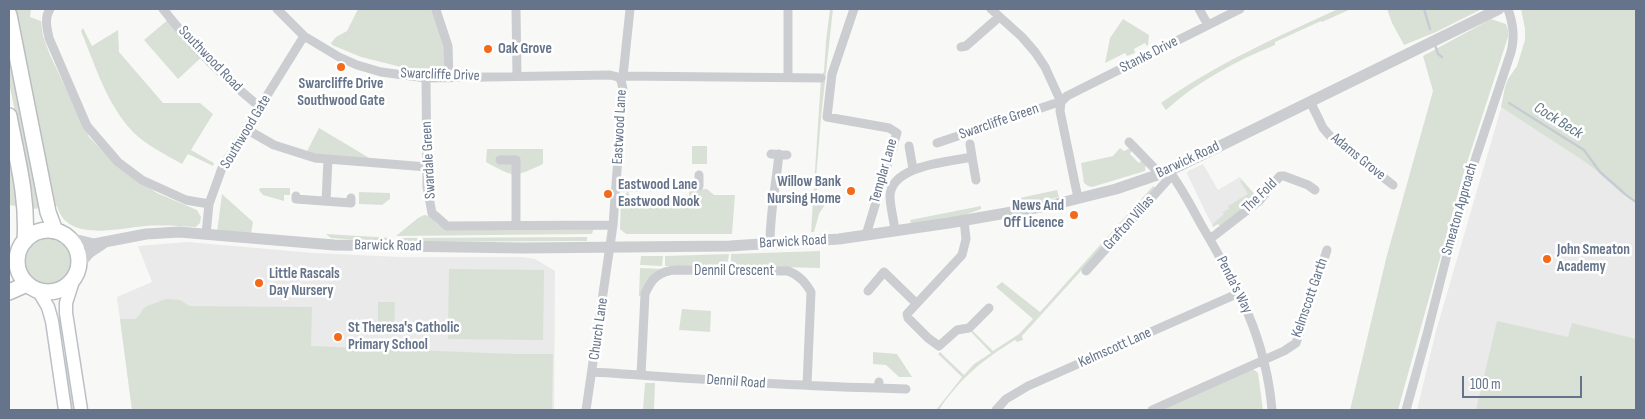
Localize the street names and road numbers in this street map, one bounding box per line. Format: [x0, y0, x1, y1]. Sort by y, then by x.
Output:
street label: Southwood Road [174, 22, 246, 96]
street label: Stanks Drive [1117, 33, 1181, 77]
street label: Swarcliffe Drive [400, 65, 480, 85]
street label: Eastwood Lane [609, 89, 631, 165]
street label: Southwood Gate [217, 92, 275, 172]
street label: Swarcliffe Green [957, 100, 1041, 144]
street label: Swardale Green [418, 121, 440, 199]
street label: Adams Grove [1327, 130, 1389, 184]
street label: Templar Lane [866, 137, 902, 205]
street label: Barwick Road [1154, 138, 1222, 182]
street label: Smeaton Approach [1438, 161, 1482, 257]
street label: The Fold [1239, 175, 1281, 217]
street label: Grafton Villas [1100, 192, 1158, 254]
street label: Barwick Road [759, 231, 827, 253]
street label: Barwick Road [354, 236, 422, 256]
street label: Penda's Way [1212, 253, 1256, 317]
street label: Kelmscott Garth [1288, 256, 1332, 340]
street label: Dennil Crescent [694, 262, 774, 280]
street label: Church Lane [586, 297, 612, 361]
street label: Kelmscott Lane [1076, 324, 1154, 372]
street label: Dennil Road [706, 371, 766, 393]

